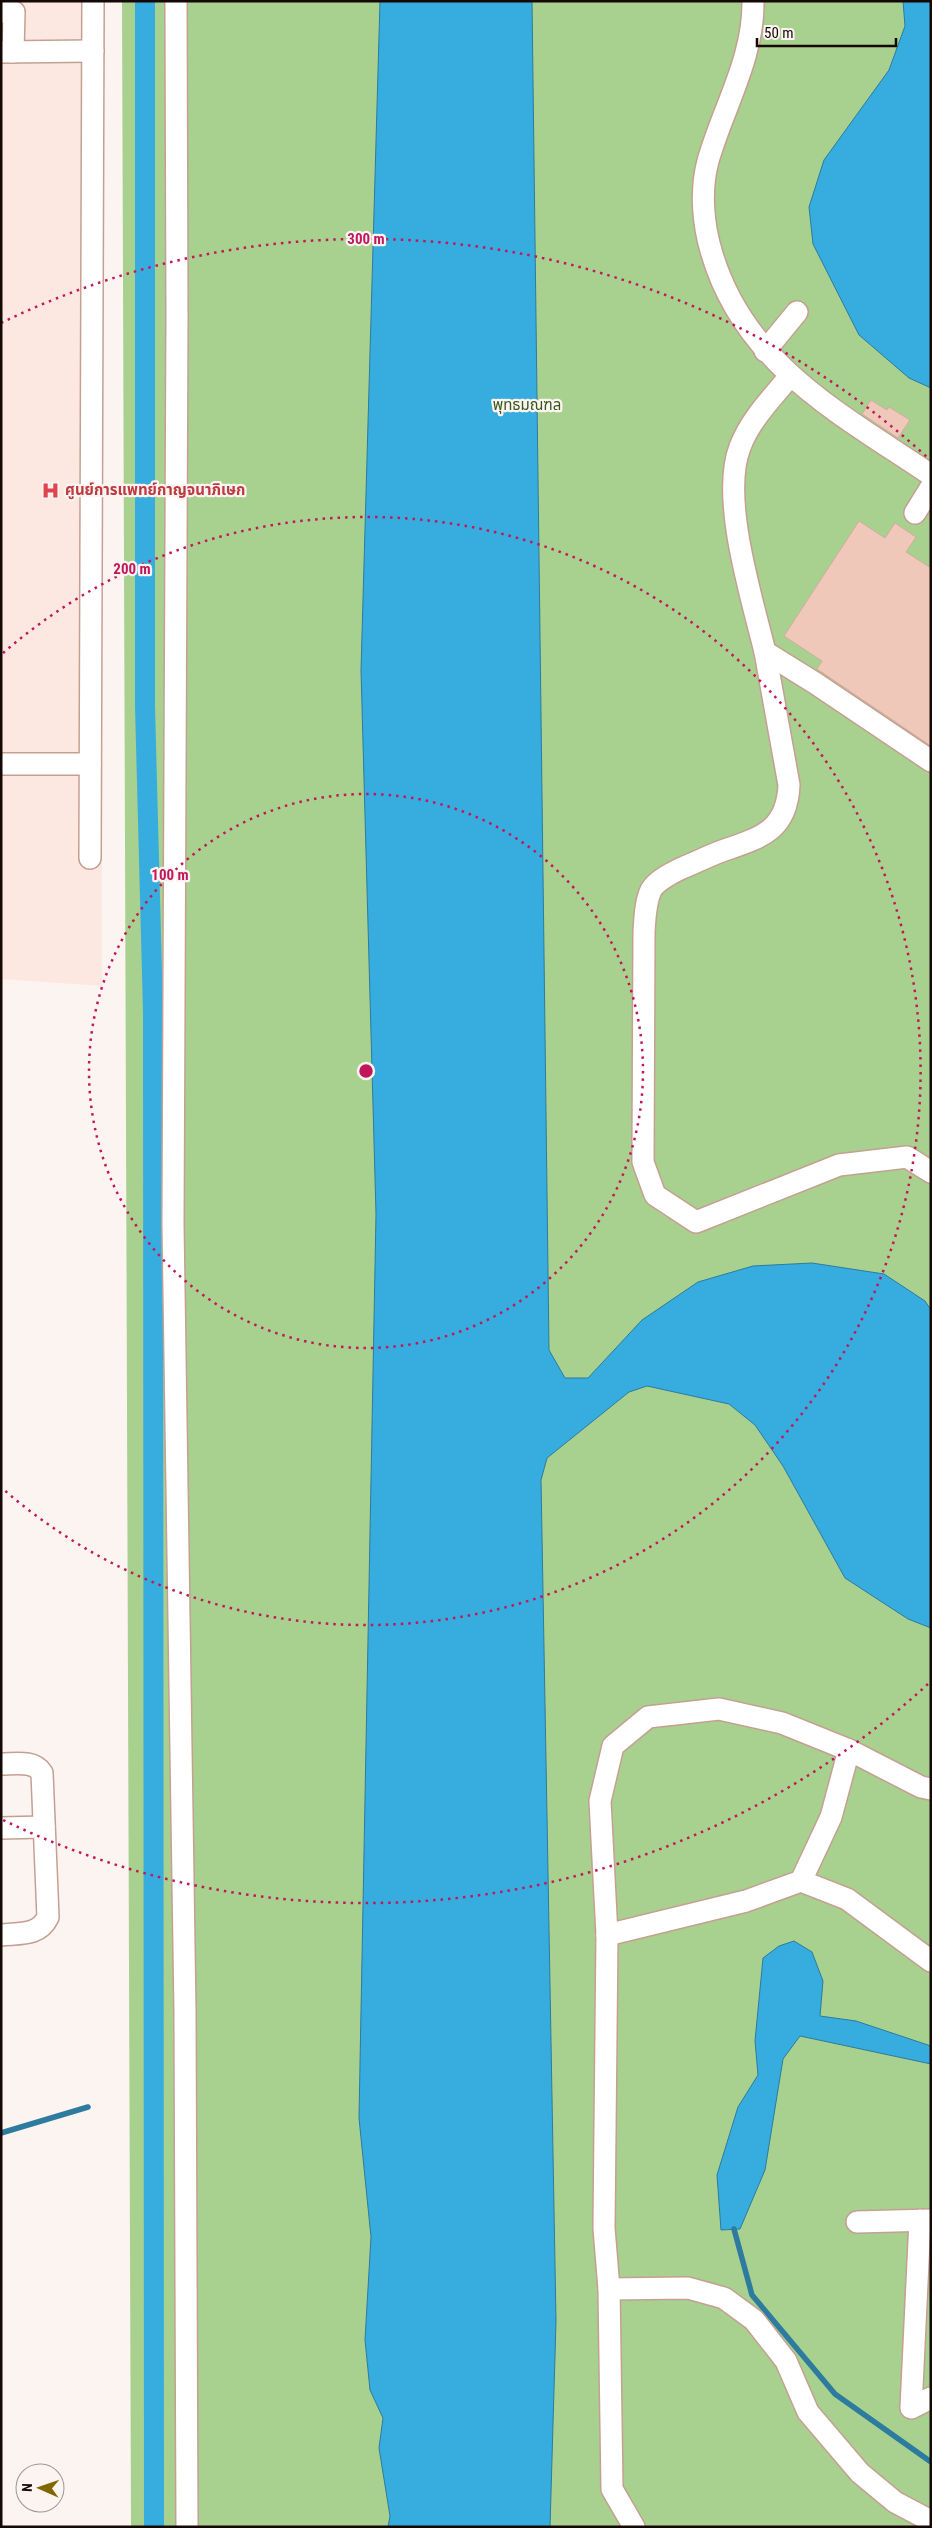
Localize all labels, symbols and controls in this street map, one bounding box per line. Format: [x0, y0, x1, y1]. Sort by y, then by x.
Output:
scale bar [757, 15, 896, 47]
text: 50 m [764, 24, 794, 42]
text: 300 m [347, 230, 385, 248]
park label: พุทธมณฑล [493, 396, 561, 414]
hospital icon: ศูนย์การแพทย์กาญจนาภิเษก [41, 480, 61, 500]
place label: ศูนย์การแพทย์กาญจนาภิเษก [65, 481, 245, 500]
text: 200 m [113, 560, 151, 578]
text: 100 m [151, 866, 189, 884]
centre of rings [357, 1062, 375, 1080]
north arrow [15, 2463, 65, 2513]
text: N [19, 2483, 35, 2492]

